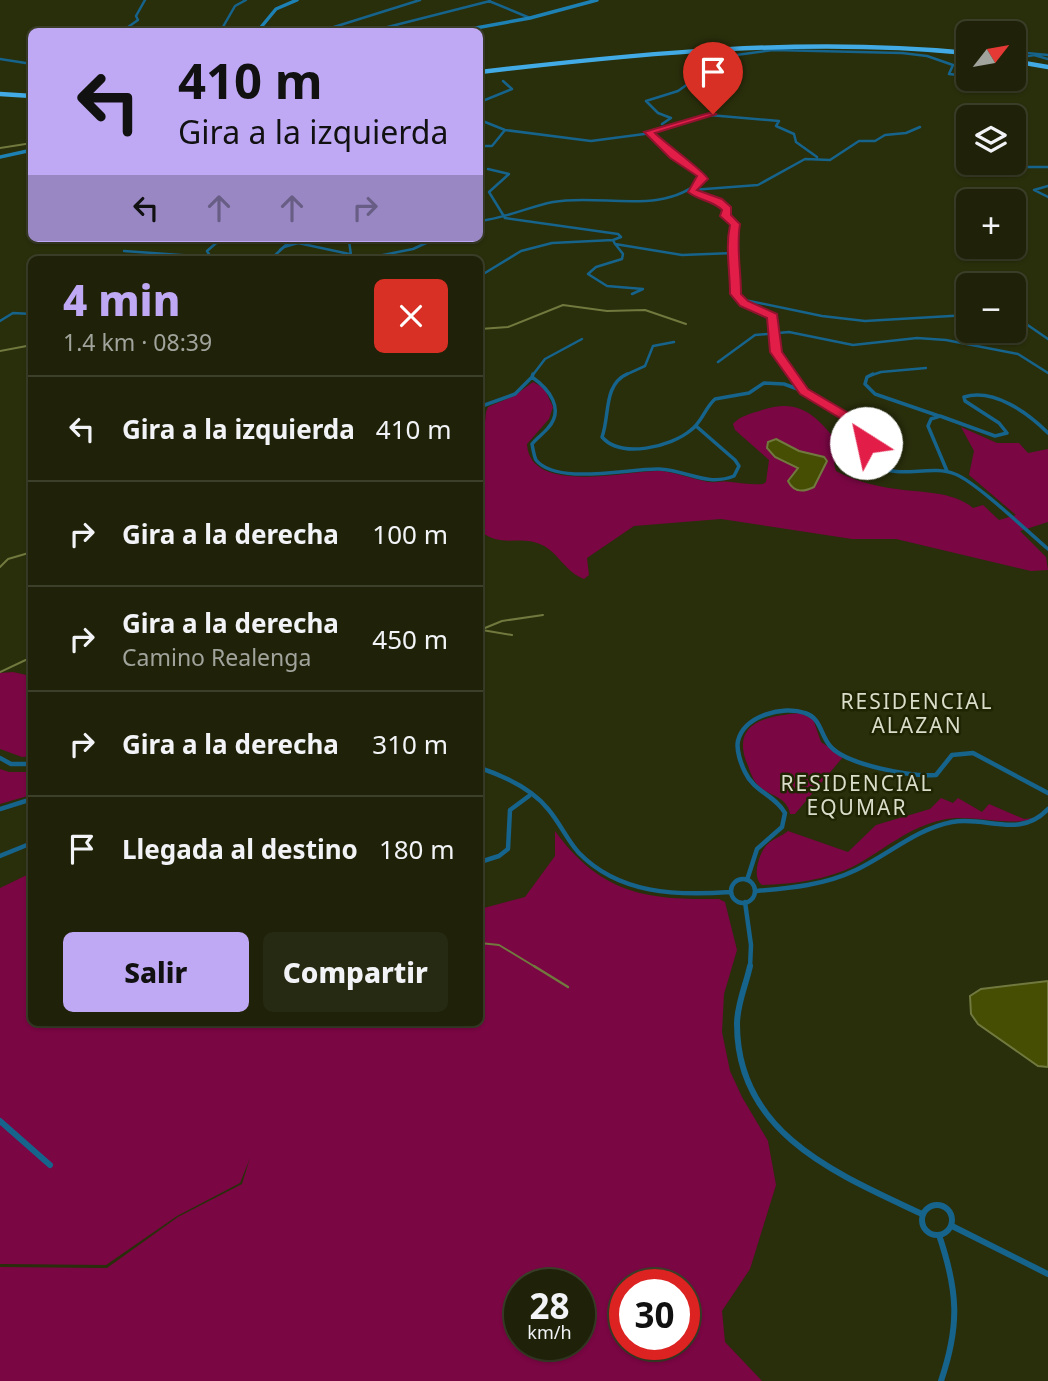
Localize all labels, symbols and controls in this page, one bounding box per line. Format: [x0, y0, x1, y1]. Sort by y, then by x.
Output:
north arrow [956, 21, 1026, 91]
map controls [956, 21, 1026, 343]
pin [683, 42, 743, 114]
text: 410 m [178, 47, 323, 113]
icon: arrive [694, 53, 732, 91]
icon: left [63, 56, 154, 147]
button: layers [956, 105, 1026, 175]
text: Gira a la izquierda [178, 110, 448, 153]
icon: left [127, 189, 165, 227]
icon: ahead [200, 189, 238, 227]
icon: ahead [273, 189, 311, 227]
icon: right [346, 189, 384, 227]
button: + [956, 189, 1026, 259]
text: 4 min [63, 271, 180, 328]
button: − [956, 273, 1026, 343]
button: close [374, 279, 448, 353]
text: 1.4 km · 08:39 [63, 326, 212, 358]
position arrow [829, 406, 903, 480]
icon: left [63, 410, 101, 448]
text: Gira a la izquierda [122, 411, 355, 447]
text: 410 m [376, 411, 451, 447]
icon: right [63, 515, 101, 553]
text: Gira a la derecha [122, 516, 339, 552]
text: 100 m [372, 516, 448, 552]
text: Gira a la derecha [122, 605, 339, 641]
icon: right [63, 620, 101, 658]
text: 450 m [372, 621, 448, 657]
text: Camino Realenga [122, 641, 311, 673]
district label: RESIDENCIAL ALAZAN [840, 687, 994, 739]
icon: right [63, 725, 101, 763]
text: Gira a la derecha [122, 726, 339, 762]
text: 310 m [372, 726, 448, 762]
district label: RESIDENCIAL EQUMAR [780, 769, 934, 821]
icon: arrive [63, 830, 101, 868]
text: Llegada al destino [122, 831, 358, 867]
text: 180 m [379, 831, 455, 867]
button: Salir [63, 932, 249, 1012]
button: Compartir [263, 932, 448, 1012]
speed limit sign: 30 [609, 1269, 700, 1360]
text: 28 [529, 1282, 570, 1329]
text: km/h [527, 1320, 572, 1344]

